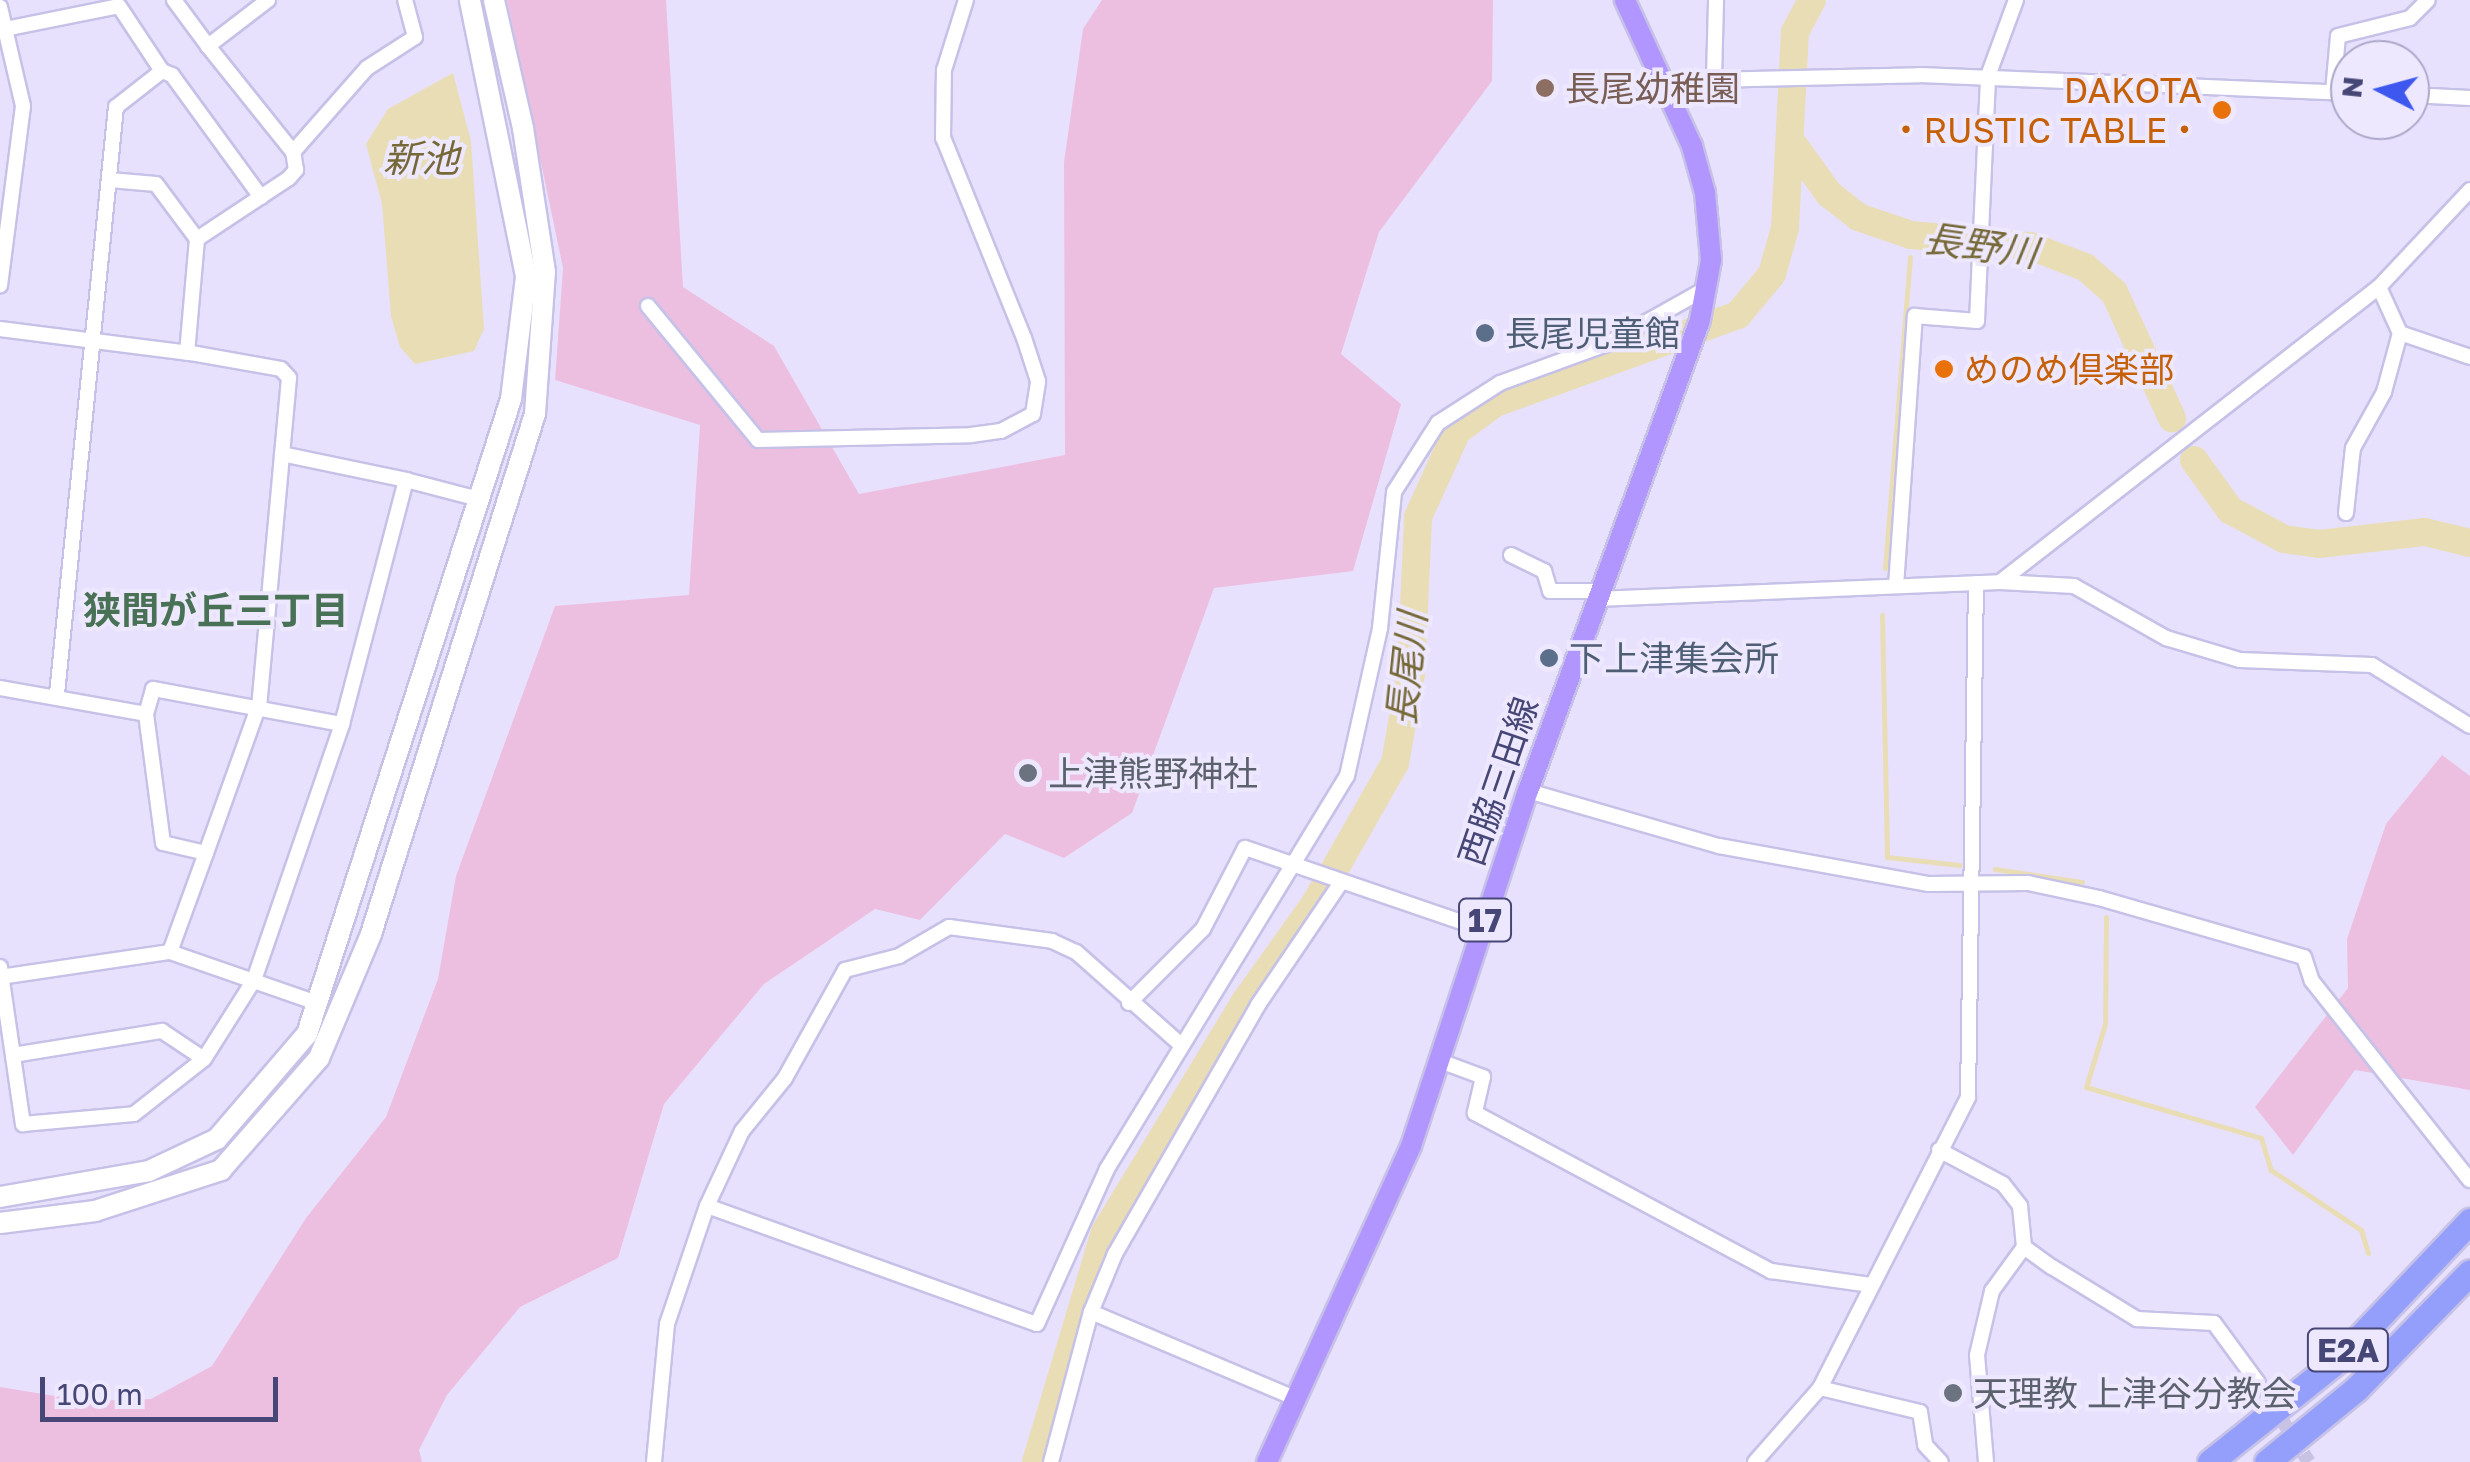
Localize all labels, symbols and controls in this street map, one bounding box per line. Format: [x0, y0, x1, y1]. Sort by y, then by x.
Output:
north arrow [2330, 40, 2430, 140]
place label: 長尾幼稚園 [1565, 67, 1740, 109]
place label: DAKOTA ・RUSTIC TABLE・ [1889, 69, 2202, 151]
text: N [2334, 75, 2369, 99]
marker: 長尾幼稚園 [1534, 77, 1556, 99]
marker: DAKOTA ・RUSTIC TABLE・ [2211, 99, 2233, 121]
water label: 新池 [383, 135, 459, 181]
water label: 長野川 [1921, 214, 2041, 276]
place label: 長尾児童館 [1505, 312, 1680, 354]
marker: 長尾児童館 [1474, 322, 1496, 344]
place label: めのめ倶楽部 [1964, 348, 2174, 390]
marker: めのめ倶楽部 [1933, 358, 1955, 380]
district label: 狭間が丘三丁目 [83, 587, 349, 633]
water label: 長尾川 [1377, 610, 1435, 728]
place label: 下上津集会所 [1569, 637, 1779, 679]
marker: 下上津集会所 [1538, 647, 1560, 669]
street label: 西脇三田線 [1450, 691, 1546, 871]
place label: 上津熊野神社 [1048, 752, 1258, 794]
marker: 上津熊野神社 [1017, 762, 1039, 784]
road number: 17 [1458, 893, 1512, 947]
road number: E2A [2306, 1323, 2390, 1377]
scale bar [45, 1357, 282, 1419]
place label: 天理教 上津谷分教会 [1973, 1372, 2297, 1414]
text: 100 m [57, 1376, 143, 1412]
marker: 天理教 上津谷分教会 [1942, 1382, 1964, 1404]

